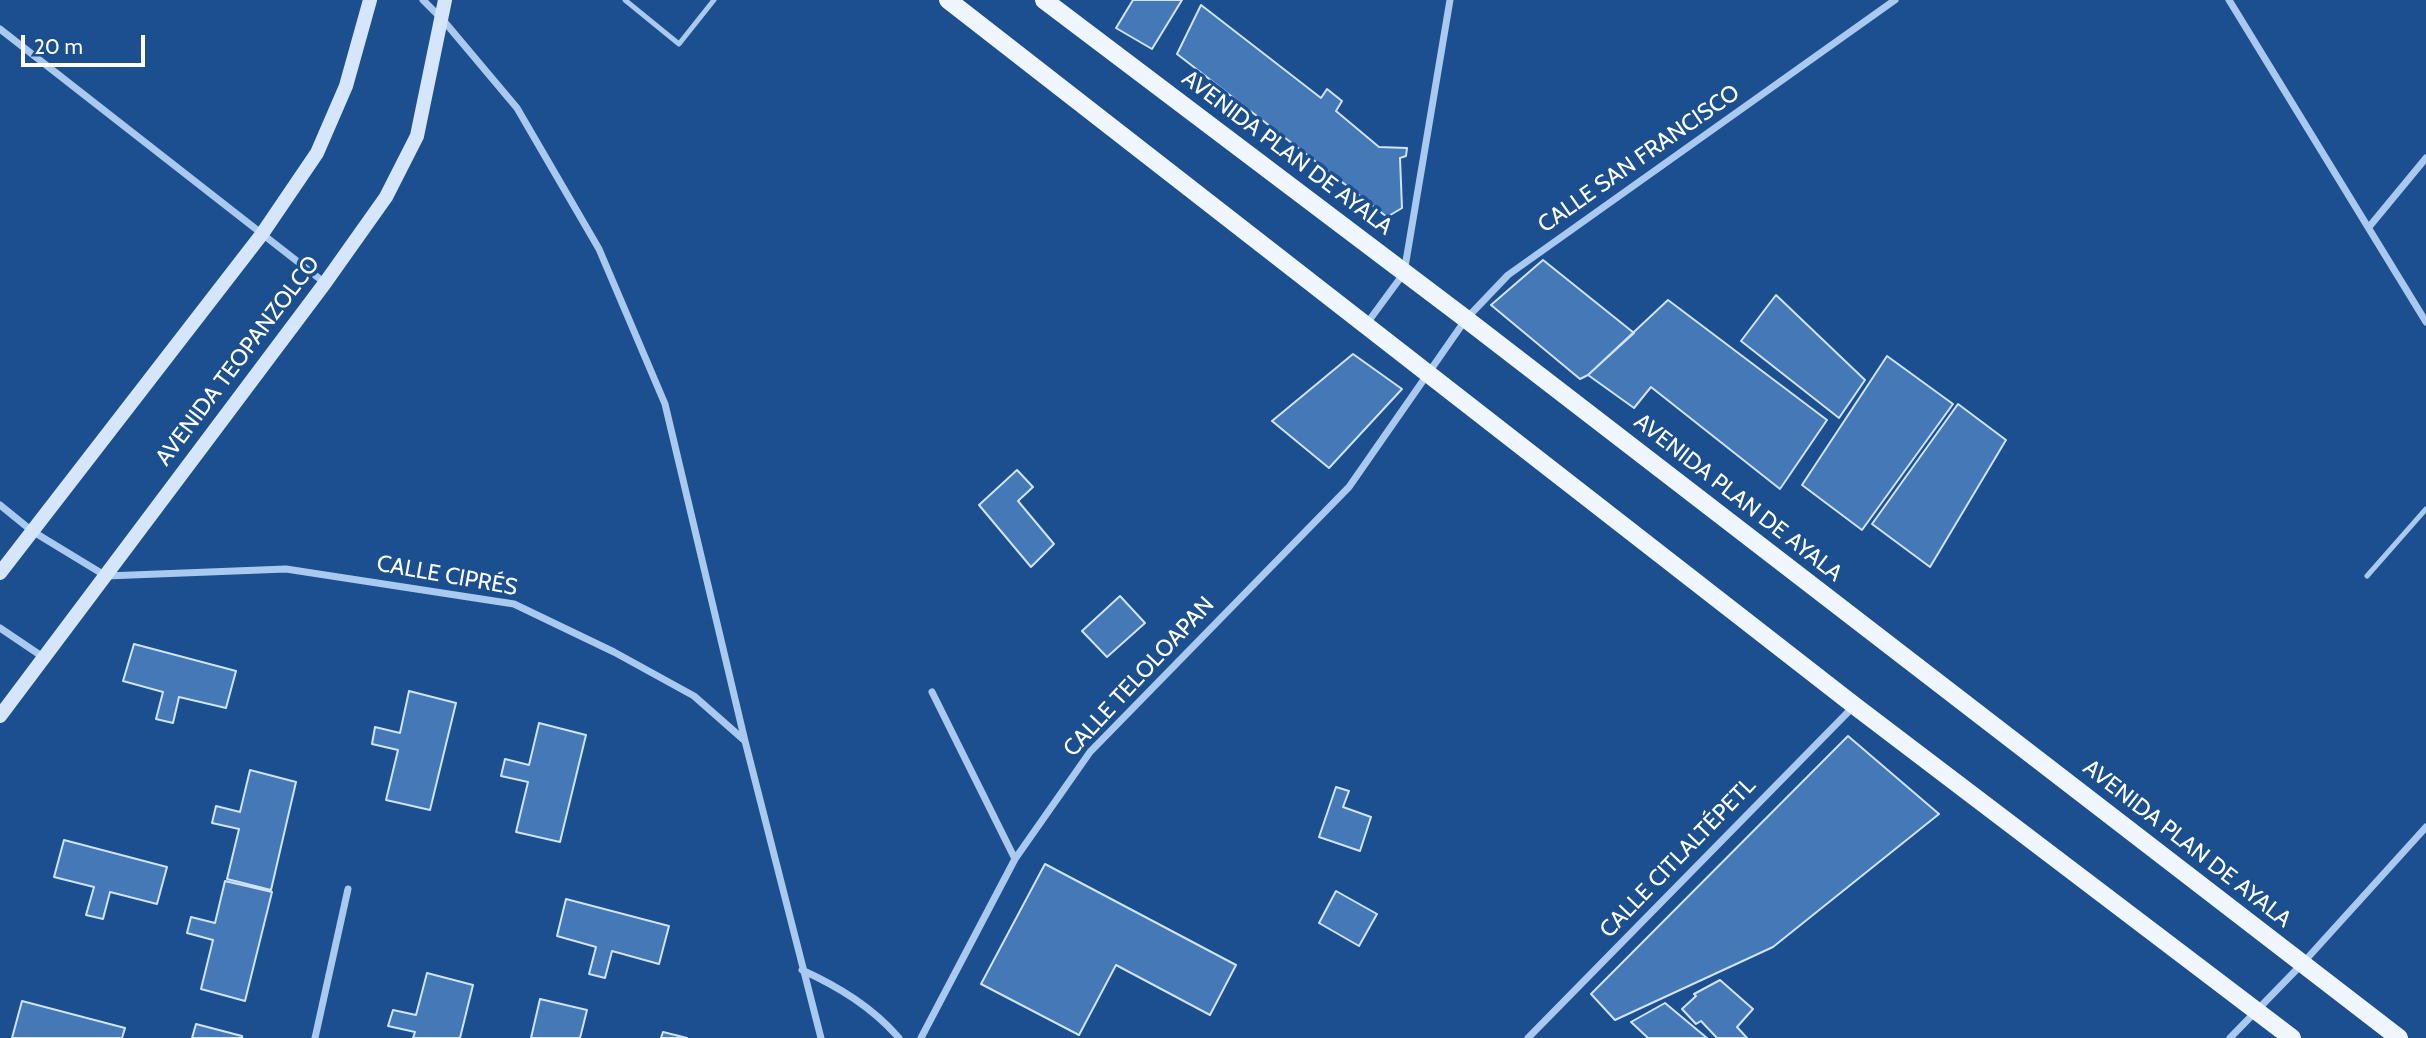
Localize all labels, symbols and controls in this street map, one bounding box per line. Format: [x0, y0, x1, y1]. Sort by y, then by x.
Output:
scale bar [24, 21, 149, 65]
text: 20 m [34, 34, 83, 59]
street label: AVENIDA PLAN DE AYALA [1176, 65, 1398, 241]
street label: CALLE SAN FRANCISCO [1533, 79, 1745, 239]
street label: AVENIDA TEOPANZOLCO [150, 251, 326, 471]
street label: AVENIDA PLAN DE AYALA [1628, 408, 1848, 588]
street label: CALLE CIPRÉS [374, 550, 520, 602]
street label: CALLE TELOLOAPAN [1058, 591, 1220, 763]
street label: AVENIDA PLAN DE AYALA [2077, 754, 2297, 934]
street label: CALLE CITLALTÉPETL [1594, 772, 1762, 944]

